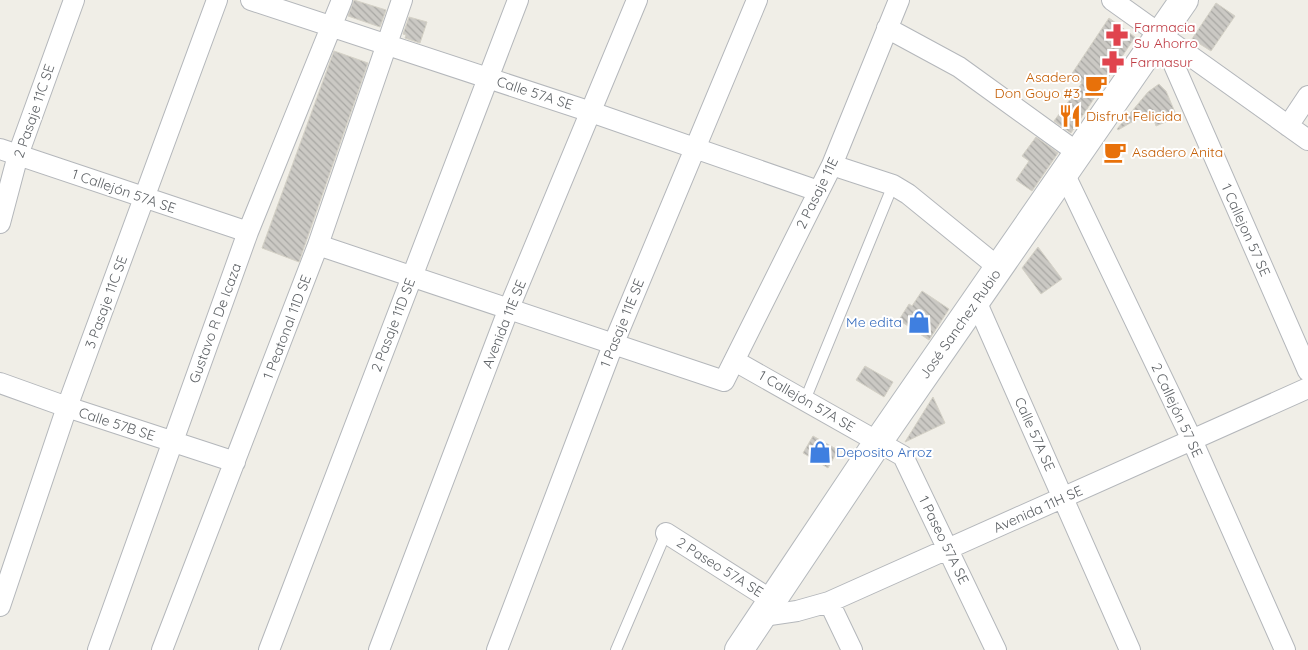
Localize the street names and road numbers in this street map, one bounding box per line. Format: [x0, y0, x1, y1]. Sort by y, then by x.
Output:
street label: 2 Pasaje 11C SE [10, 62, 59, 160]
street label: Calle 57A SE [495, 72, 575, 114]
street label: 2 Pasaje 11E [792, 154, 842, 232]
street label: 1 Callejón 57A SE [70, 165, 178, 217]
street label: 1 Callejon 57 SE [1218, 181, 1274, 279]
street label: 3 Pasaje 11C SE [81, 253, 131, 351]
street label: Gustavo R De Icaza [185, 260, 245, 386]
street label: José Sanchez Rubio [915, 266, 1005, 382]
street label: 1 Peatonal 11D SE [259, 272, 315, 382]
street label: 2 Pasaje 11D SE [367, 275, 419, 374]
street label: 1 Pasaje 11E SE [596, 276, 648, 370]
street label: Avenida 11E SE [478, 277, 530, 371]
street label: 2 Callejón 57 SE [1147, 360, 1207, 460]
street label: 1 Callejón 57A SE [756, 366, 859, 436]
street label: Calle 57A SE [1011, 394, 1059, 474]
street label: Calle 57B SE [77, 403, 157, 445]
street label: Avenida 11H SE [991, 481, 1085, 537]
street label: 1 Paseo 57A SE [915, 493, 973, 587]
street label: 2 Paseo 57A SE [673, 533, 767, 601]

